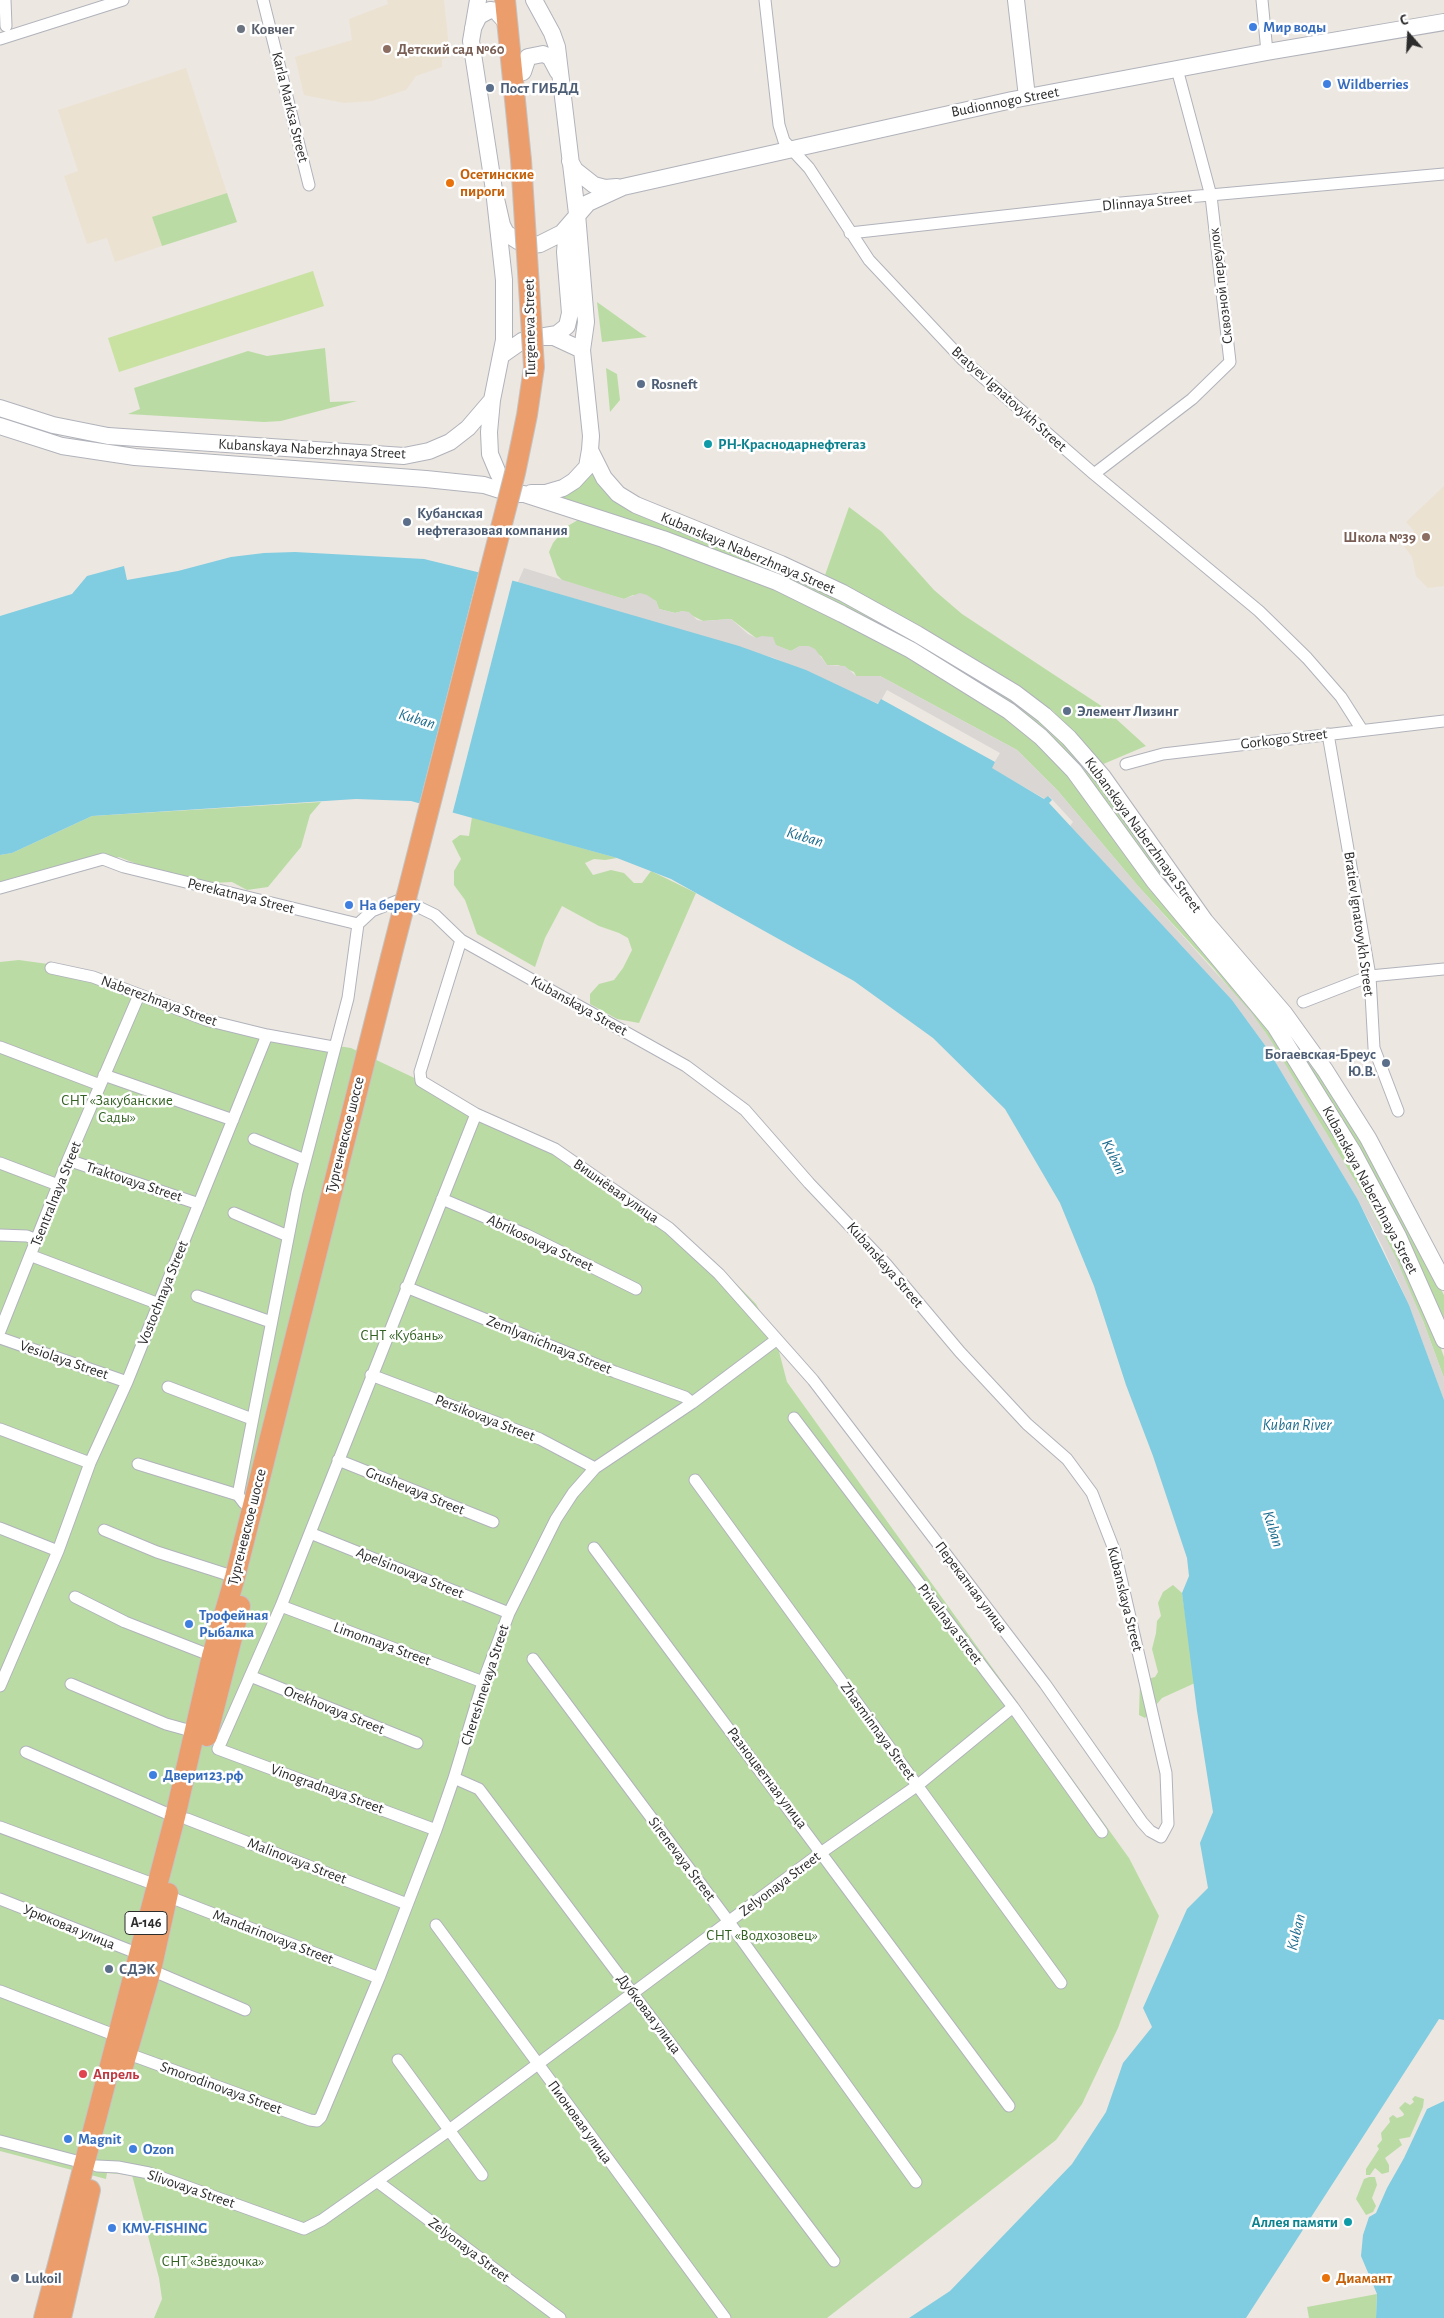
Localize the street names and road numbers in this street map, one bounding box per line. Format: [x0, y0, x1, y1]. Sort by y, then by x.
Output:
street label: Karla Marksa Street [268, 50, 312, 164]
street label: Budionnogo Street [950, 83, 1060, 121]
street label: Dlinnaya Street [1101, 189, 1193, 215]
street label: Сквозной переулок [1205, 227, 1237, 345]
street label: Turgeneva Street [520, 279, 540, 377]
street label: Bratyev Ignatovykh Street [948, 343, 1070, 455]
street label: Kubanskaya Naberzhnaya Street [218, 435, 406, 463]
street label: Kubanskaya Naberzhnaya Street [658, 508, 838, 598]
street label: Gorkogo Street [1240, 725, 1328, 753]
street label: Kubanskaya Naberzhnaya Street [1081, 754, 1205, 916]
street label: Bratiev Ignatovykh Street [1340, 850, 1378, 998]
street label: Perekatnaya Street [186, 874, 296, 918]
street label: Naberezhnaya Street [98, 972, 220, 1030]
street label: Kubanskaya Street [528, 972, 630, 1040]
street label: Тургеневское шоссе [322, 1075, 368, 1195]
street label: Kubanskaya Naberzhnaya Street [1318, 1103, 1422, 1277]
street label: Tsentralnaya Street [27, 1139, 85, 1249]
street label: Вишнёвая улица [570, 1155, 662, 1227]
street label: Traktovaya Street [84, 1158, 184, 1206]
street label: Abrikosovaya Street [484, 1211, 596, 1275]
street label: Kubanskaya Street [843, 1219, 927, 1311]
street label: Vostochnaya Street [134, 1238, 192, 1348]
street label: Zemlyanichnaya Street [484, 1312, 614, 1378]
street label: Vesiolaya Street [17, 1336, 111, 1384]
street label: Persikovaya Street [432, 1391, 538, 1445]
street label: Grushevaya Street [363, 1463, 467, 1519]
street label: Тургеневское шоссе [224, 1467, 270, 1587]
street label: Перекатная улица [931, 1538, 1011, 1636]
street label: Apelsinovaya Street [354, 1543, 466, 1603]
street label: Kubanskaya Street [1103, 1545, 1147, 1653]
street label: Privalnaya street [914, 1580, 986, 1668]
street label: Limonnaya Street [331, 1618, 433, 1670]
street label: Chereshnevaya Street [457, 1622, 513, 1748]
street label: Zhasminnaya Street [836, 1678, 920, 1784]
street label: Orekhovaya Street [281, 1682, 387, 1738]
street label: Разноцветная улица [723, 1724, 811, 1832]
street label: Vinogradnaya Street [268, 1760, 386, 1818]
street label: Sirenevaya Street [644, 1813, 720, 1905]
street label: Malinovaya Street [245, 1834, 349, 1888]
street label: Zelyonaya Street [736, 1848, 824, 1920]
street label: Урюковая улица [20, 1900, 118, 1954]
street label: Mandarinovaya Street [210, 1906, 336, 1968]
road number: А-146 [125, 1912, 167, 1935]
street label: Дубковая улица [613, 1970, 685, 2058]
street label: Smorodinovaya Street [158, 2058, 284, 2118]
street label: Пионовая улица [544, 2077, 616, 2167]
street label: Slivovaya Street [145, 2166, 237, 2212]
street label: Zelyonaya Street [425, 2214, 513, 2286]

